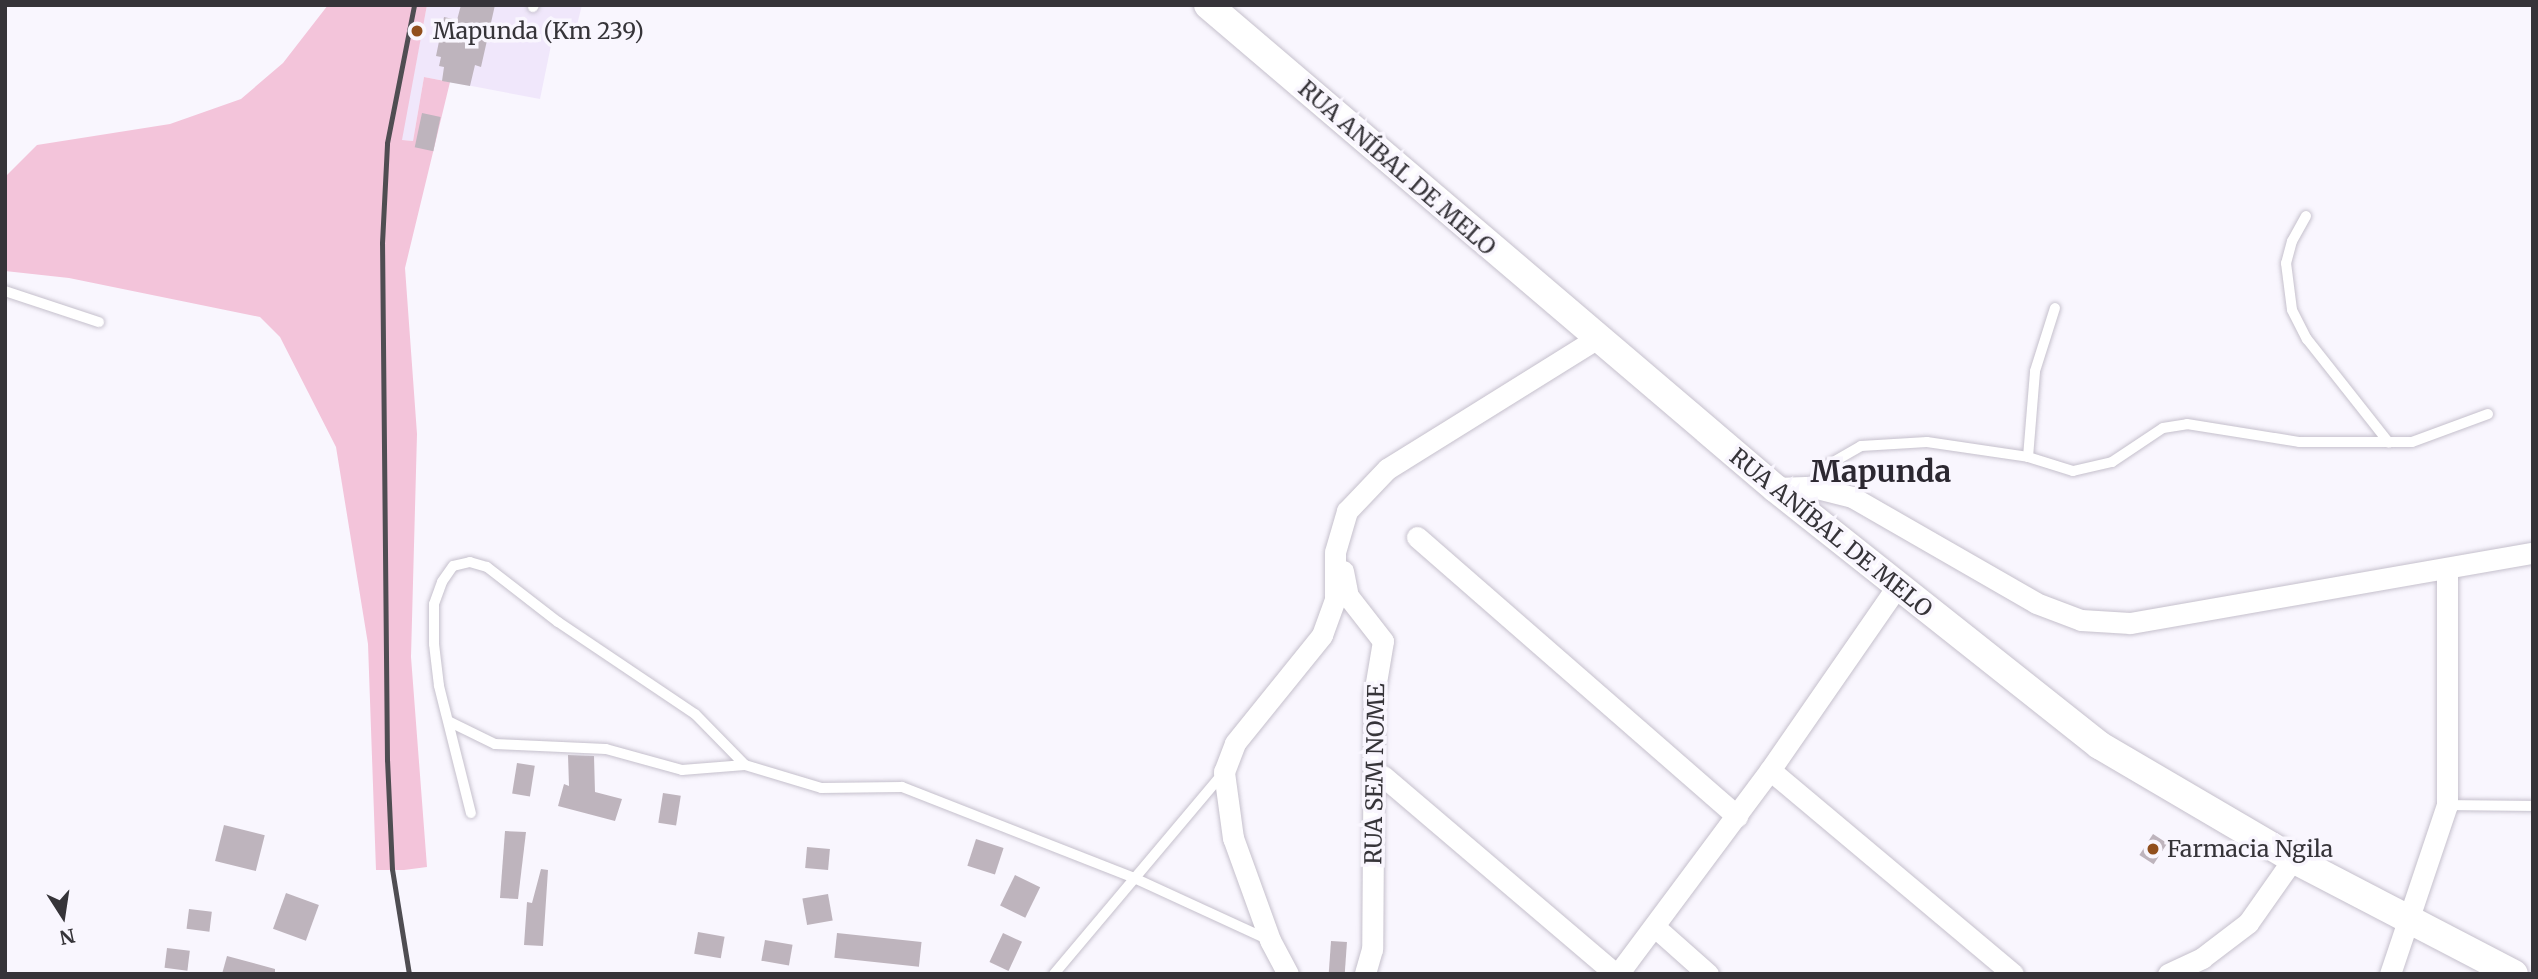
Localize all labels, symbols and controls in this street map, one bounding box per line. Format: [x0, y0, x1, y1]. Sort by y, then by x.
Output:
place label: Mapunda (Km 239) [433, 17, 644, 45]
marker: Mapunda (Km 239) [407, 21, 427, 41]
street label: RUA ANÍBAL DE MELO [1293, 75, 1501, 261]
street label: RUA ANÍBAL DE MELO [1724, 443, 1938, 623]
district label: Mapunda [1811, 453, 1951, 489]
street label: RUA SEM NOME [1360, 683, 1390, 865]
place label: Farmacia Ngila [2167, 835, 2333, 863]
marker: Farmacia Ngila [2145, 841, 2161, 857]
north arrow [28, 881, 98, 951]
text: N [58, 923, 77, 950]

